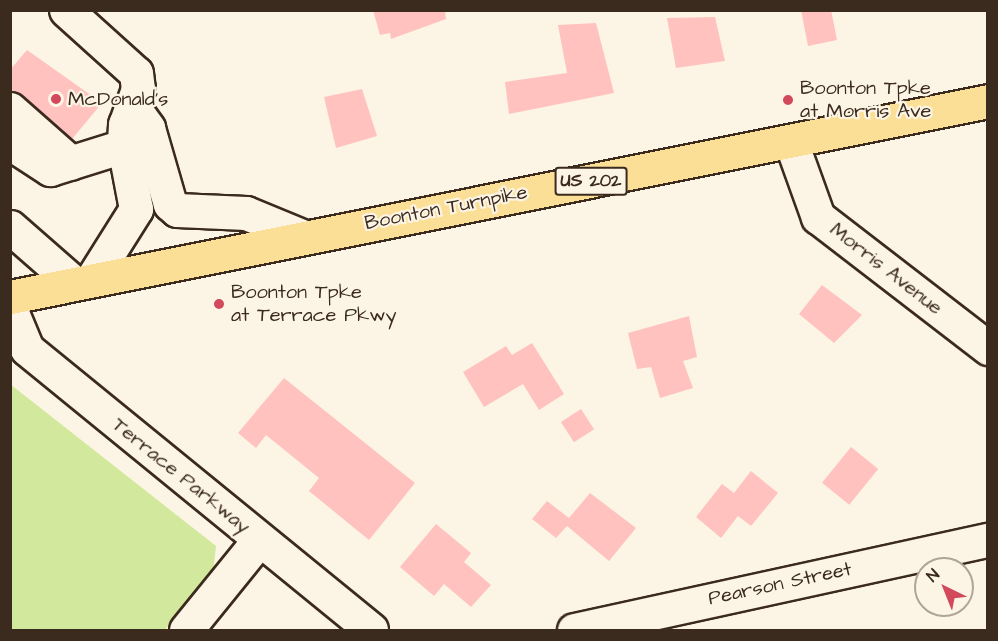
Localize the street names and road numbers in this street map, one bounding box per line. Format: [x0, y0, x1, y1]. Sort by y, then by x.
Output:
road number: US 202 [554, 166, 628, 196]
street label: Boonton Turnpike [363, 180, 529, 236]
street label: Morris Avenue [825, 218, 947, 320]
street label: Terrace Parkway [107, 413, 255, 539]
street label: Pearson Street [706, 557, 854, 611]

